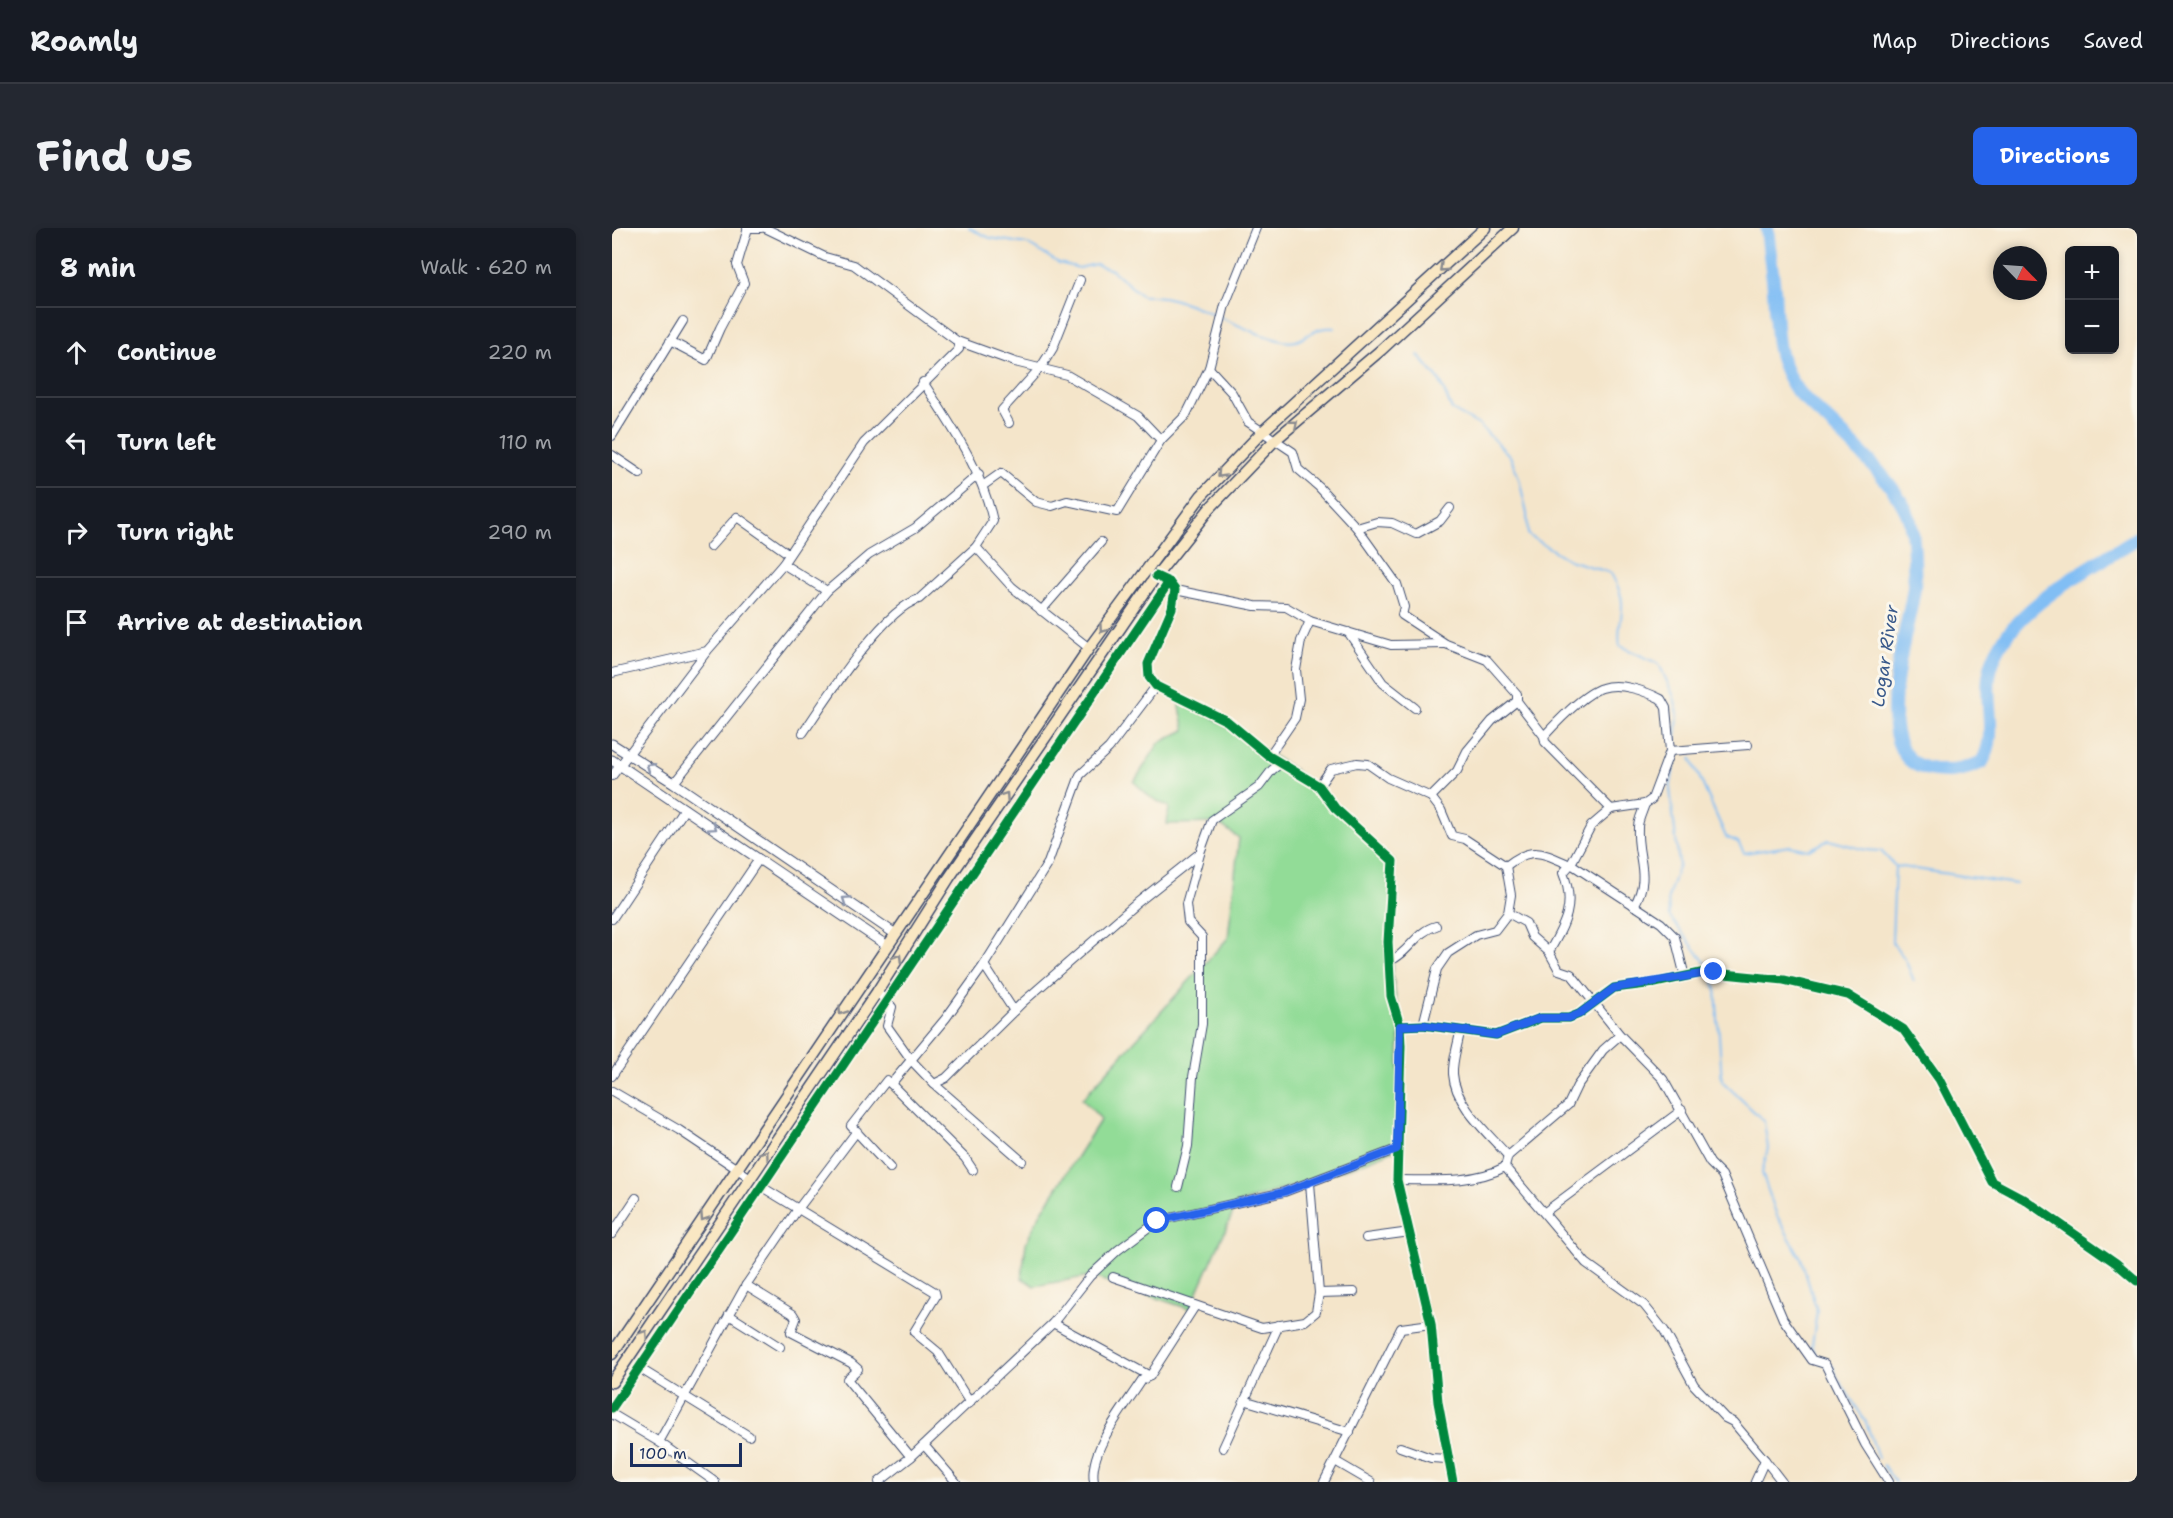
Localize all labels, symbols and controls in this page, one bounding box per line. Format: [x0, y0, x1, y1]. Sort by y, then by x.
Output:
text: Roamly [30, 22, 138, 60]
text: Map [1872, 27, 1917, 55]
text: Directions [1950, 27, 2050, 55]
text: Saved [2083, 27, 2143, 55]
button: Directions [1973, 127, 2137, 185]
text: Find us [36, 128, 193, 184]
north arrow [1993, 246, 2047, 300]
map controls [2065, 246, 2119, 354]
button: + [2065, 246, 2119, 300]
text: 8 min [60, 250, 136, 285]
text: Walk · 620 m [420, 254, 552, 280]
one-way arrow [1439, 261, 1449, 272]
button: − [2065, 300, 2119, 354]
icon: ahead [60, 336, 93, 369]
text: Continue [117, 338, 217, 367]
text: 220 m [488, 339, 552, 365]
one-way arrow [1287, 420, 1298, 431]
icon: left [60, 426, 93, 459]
text: Turn left [117, 428, 216, 457]
text: 110 m [498, 429, 552, 455]
one-way arrow [1218, 467, 1229, 478]
icon: right [60, 516, 93, 549]
text: Turn right [117, 518, 234, 547]
text: 290 m [487, 519, 552, 545]
water label: Logar River [1866, 603, 1904, 709]
icon: arrive [60, 606, 93, 639]
text: Arrive at destination [117, 608, 363, 637]
one-way arrow [1099, 622, 1110, 633]
one-way arrow [646, 763, 656, 775]
one-way arrow [998, 791, 1009, 802]
one-way arrow [706, 820, 717, 831]
one-way arrow [842, 896, 853, 907]
one-way arrow [891, 954, 902, 965]
route end [1700, 958, 1726, 984]
one-way arrow [839, 1004, 850, 1015]
one-way arrow [758, 1150, 769, 1161]
route start [1143, 1207, 1169, 1233]
one-way arrow [699, 1211, 711, 1221]
one-way arrow [637, 1329, 648, 1340]
scale bar [630, 1440, 742, 1468]
text: 100 m [639, 1443, 687, 1464]

